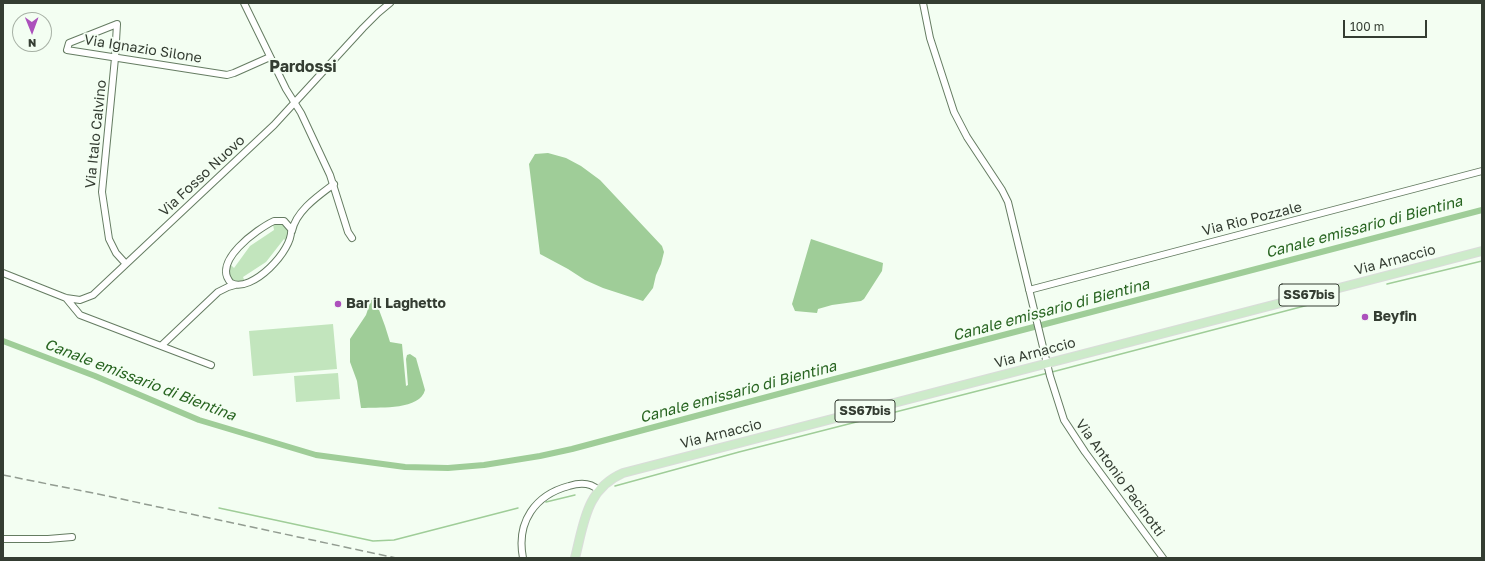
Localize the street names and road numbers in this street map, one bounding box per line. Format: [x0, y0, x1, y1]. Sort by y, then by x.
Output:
street label: Via Ignazio Silone [83, 31, 203, 67]
street label: Via Italo Calvino [82, 79, 110, 189]
street label: Via Fosso Nuovo [156, 132, 248, 220]
street label: Via Rio Pozzale [1201, 199, 1303, 239]
street label: Via Arnaccio [1353, 241, 1437, 279]
road number: SS67bis [1279, 284, 1339, 306]
street label: Via Arnaccio [993, 334, 1077, 372]
road number: SS67bis [835, 400, 895, 422]
street label: Via Arnaccio [679, 416, 763, 452]
street label: Via Antonio Pacinotti [1072, 416, 1168, 540]

